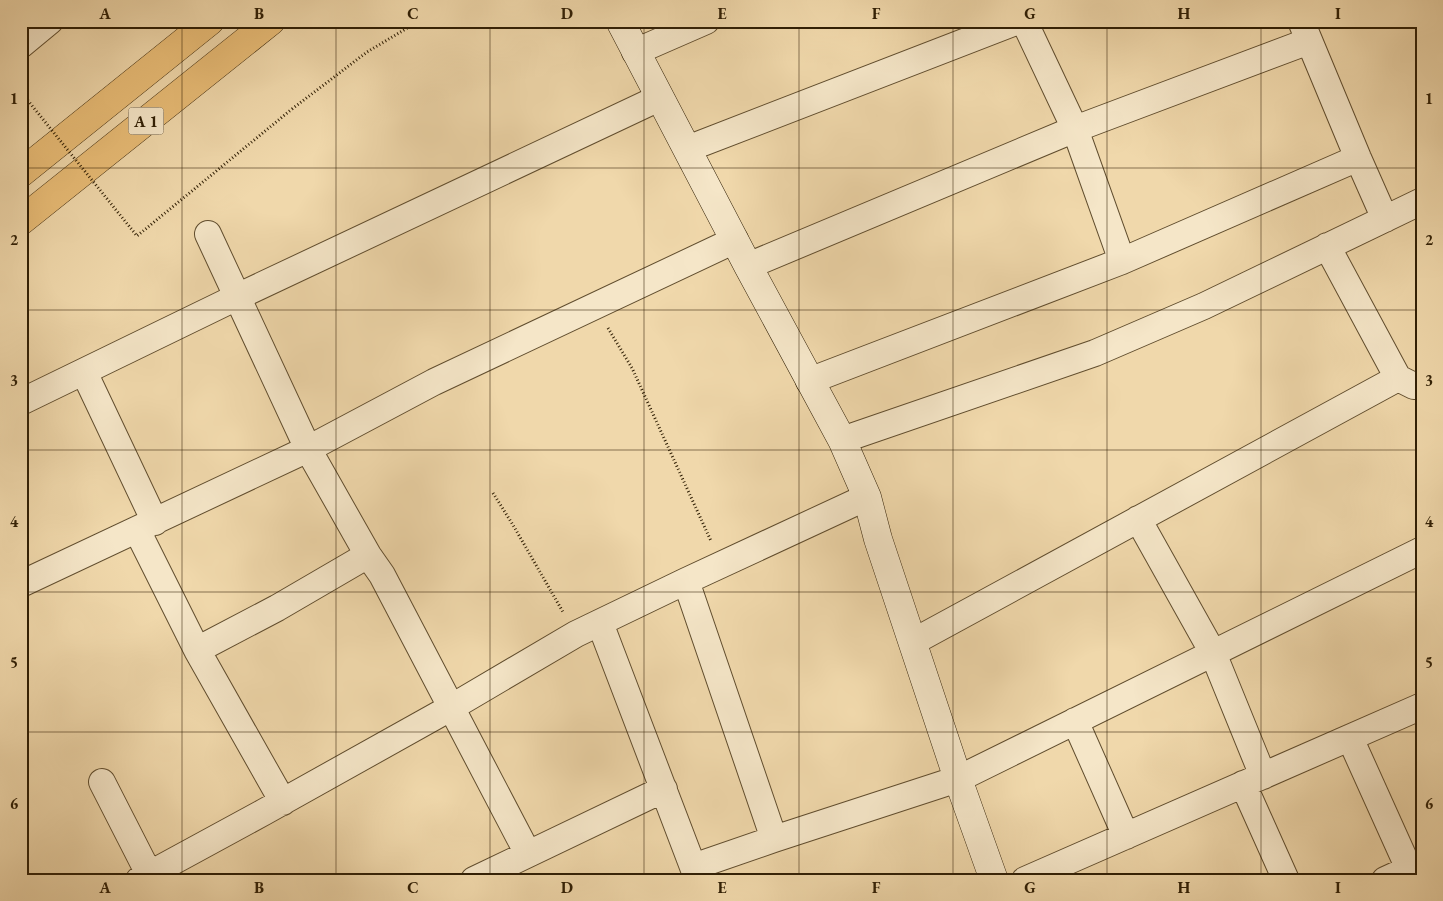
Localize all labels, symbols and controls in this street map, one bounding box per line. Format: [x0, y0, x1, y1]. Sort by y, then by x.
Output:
text: A [98, 3, 111, 24]
text: B [254, 3, 264, 24]
text: C [407, 3, 419, 24]
text: D [561, 3, 573, 24]
text: E [717, 3, 727, 24]
text: F [872, 3, 881, 24]
text: G [1024, 3, 1036, 24]
text: H [1178, 3, 1191, 24]
text: I [1335, 3, 1341, 24]
text: 1 [10, 88, 18, 109]
text: 1 [1425, 88, 1433, 109]
road number: A 1 [128, 108, 164, 134]
text: 2 [10, 229, 19, 250]
text: 2 [1425, 229, 1434, 250]
text: 3 [10, 370, 18, 391]
text: 3 [1425, 370, 1433, 391]
text: 4 [10, 511, 19, 532]
text: 4 [1425, 511, 1434, 532]
text: 5 [10, 652, 18, 673]
text: 5 [1425, 652, 1433, 673]
text: 6 [10, 793, 19, 814]
text: 6 [1425, 793, 1434, 814]
text: A [98, 877, 111, 898]
text: B [254, 877, 264, 898]
text: C [407, 877, 419, 898]
text: D [561, 877, 573, 898]
text: E [717, 877, 727, 898]
text: F [872, 877, 881, 898]
text: G [1024, 877, 1036, 898]
text: H [1178, 877, 1191, 898]
text: I [1335, 877, 1341, 898]

